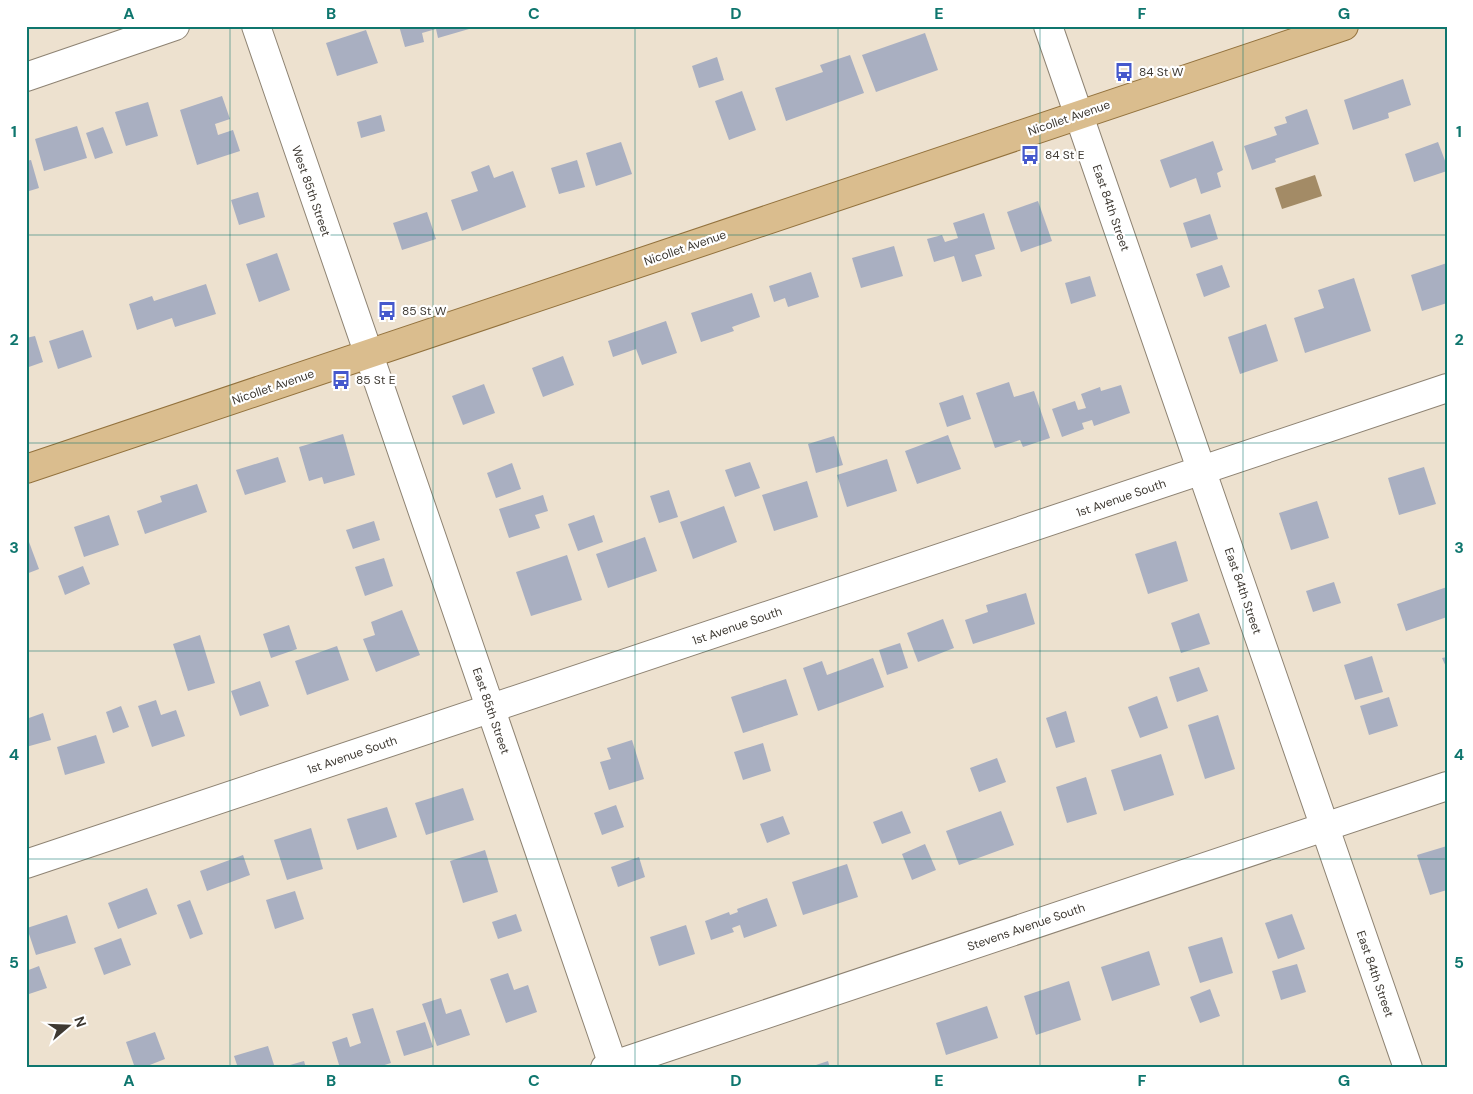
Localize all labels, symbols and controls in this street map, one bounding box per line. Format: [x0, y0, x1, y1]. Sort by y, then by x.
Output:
text: A [123, 3, 135, 24]
text: B [326, 3, 336, 24]
text: C [528, 3, 540, 24]
text: D [730, 3, 742, 24]
text: E [934, 3, 944, 24]
text: F [1138, 3, 1147, 24]
text: G [1338, 3, 1350, 24]
bus stop icon: 84 St W [1113, 61, 1135, 83]
place label: 84 St W [1139, 64, 1184, 80]
street label: Nicollet Avenue [1026, 96, 1112, 140]
text: 1 [11, 121, 17, 142]
text: 1 [1456, 121, 1462, 142]
street label: West 85th Street [288, 144, 334, 239]
bus stop icon: 84 St E [1019, 144, 1041, 166]
place label: 84 St E [1045, 147, 1085, 163]
street label: East 84th Street [1089, 163, 1133, 254]
street label: Nicollet Avenue [642, 226, 728, 270]
bus stop icon: 85 St W [376, 300, 398, 322]
place label: 85 St W [402, 303, 447, 319]
text: 2 [9, 329, 19, 350]
text: 2 [1454, 329, 1464, 350]
street label: Nicollet Avenue [230, 365, 316, 409]
bus stop icon: 85 St E [330, 369, 352, 391]
place label: 85 St E [356, 372, 396, 388]
street label: 1st Avenue South [1074, 475, 1168, 521]
text: 3 [9, 537, 19, 558]
text: 3 [1454, 537, 1464, 558]
street label: East 84th Street [1221, 546, 1265, 637]
street label: 1st Avenue South [690, 603, 784, 649]
street label: East 85th Street [469, 666, 513, 757]
street label: 1st Avenue South [305, 732, 399, 778]
text: 4 [9, 744, 19, 765]
text: 4 [1454, 744, 1464, 765]
street label: Stevens Avenue South [965, 899, 1087, 955]
street label: East 84th Street [1353, 929, 1397, 1020]
text: 5 [9, 952, 19, 973]
text: 5 [1454, 952, 1464, 973]
north arrow [42, 1002, 92, 1052]
text: N [70, 1014, 90, 1030]
text: A [123, 1070, 135, 1091]
text: B [326, 1070, 336, 1091]
text: C [528, 1070, 540, 1091]
text: D [730, 1070, 742, 1091]
text: E [934, 1070, 944, 1091]
text: F [1138, 1070, 1147, 1091]
text: G [1338, 1070, 1350, 1091]

